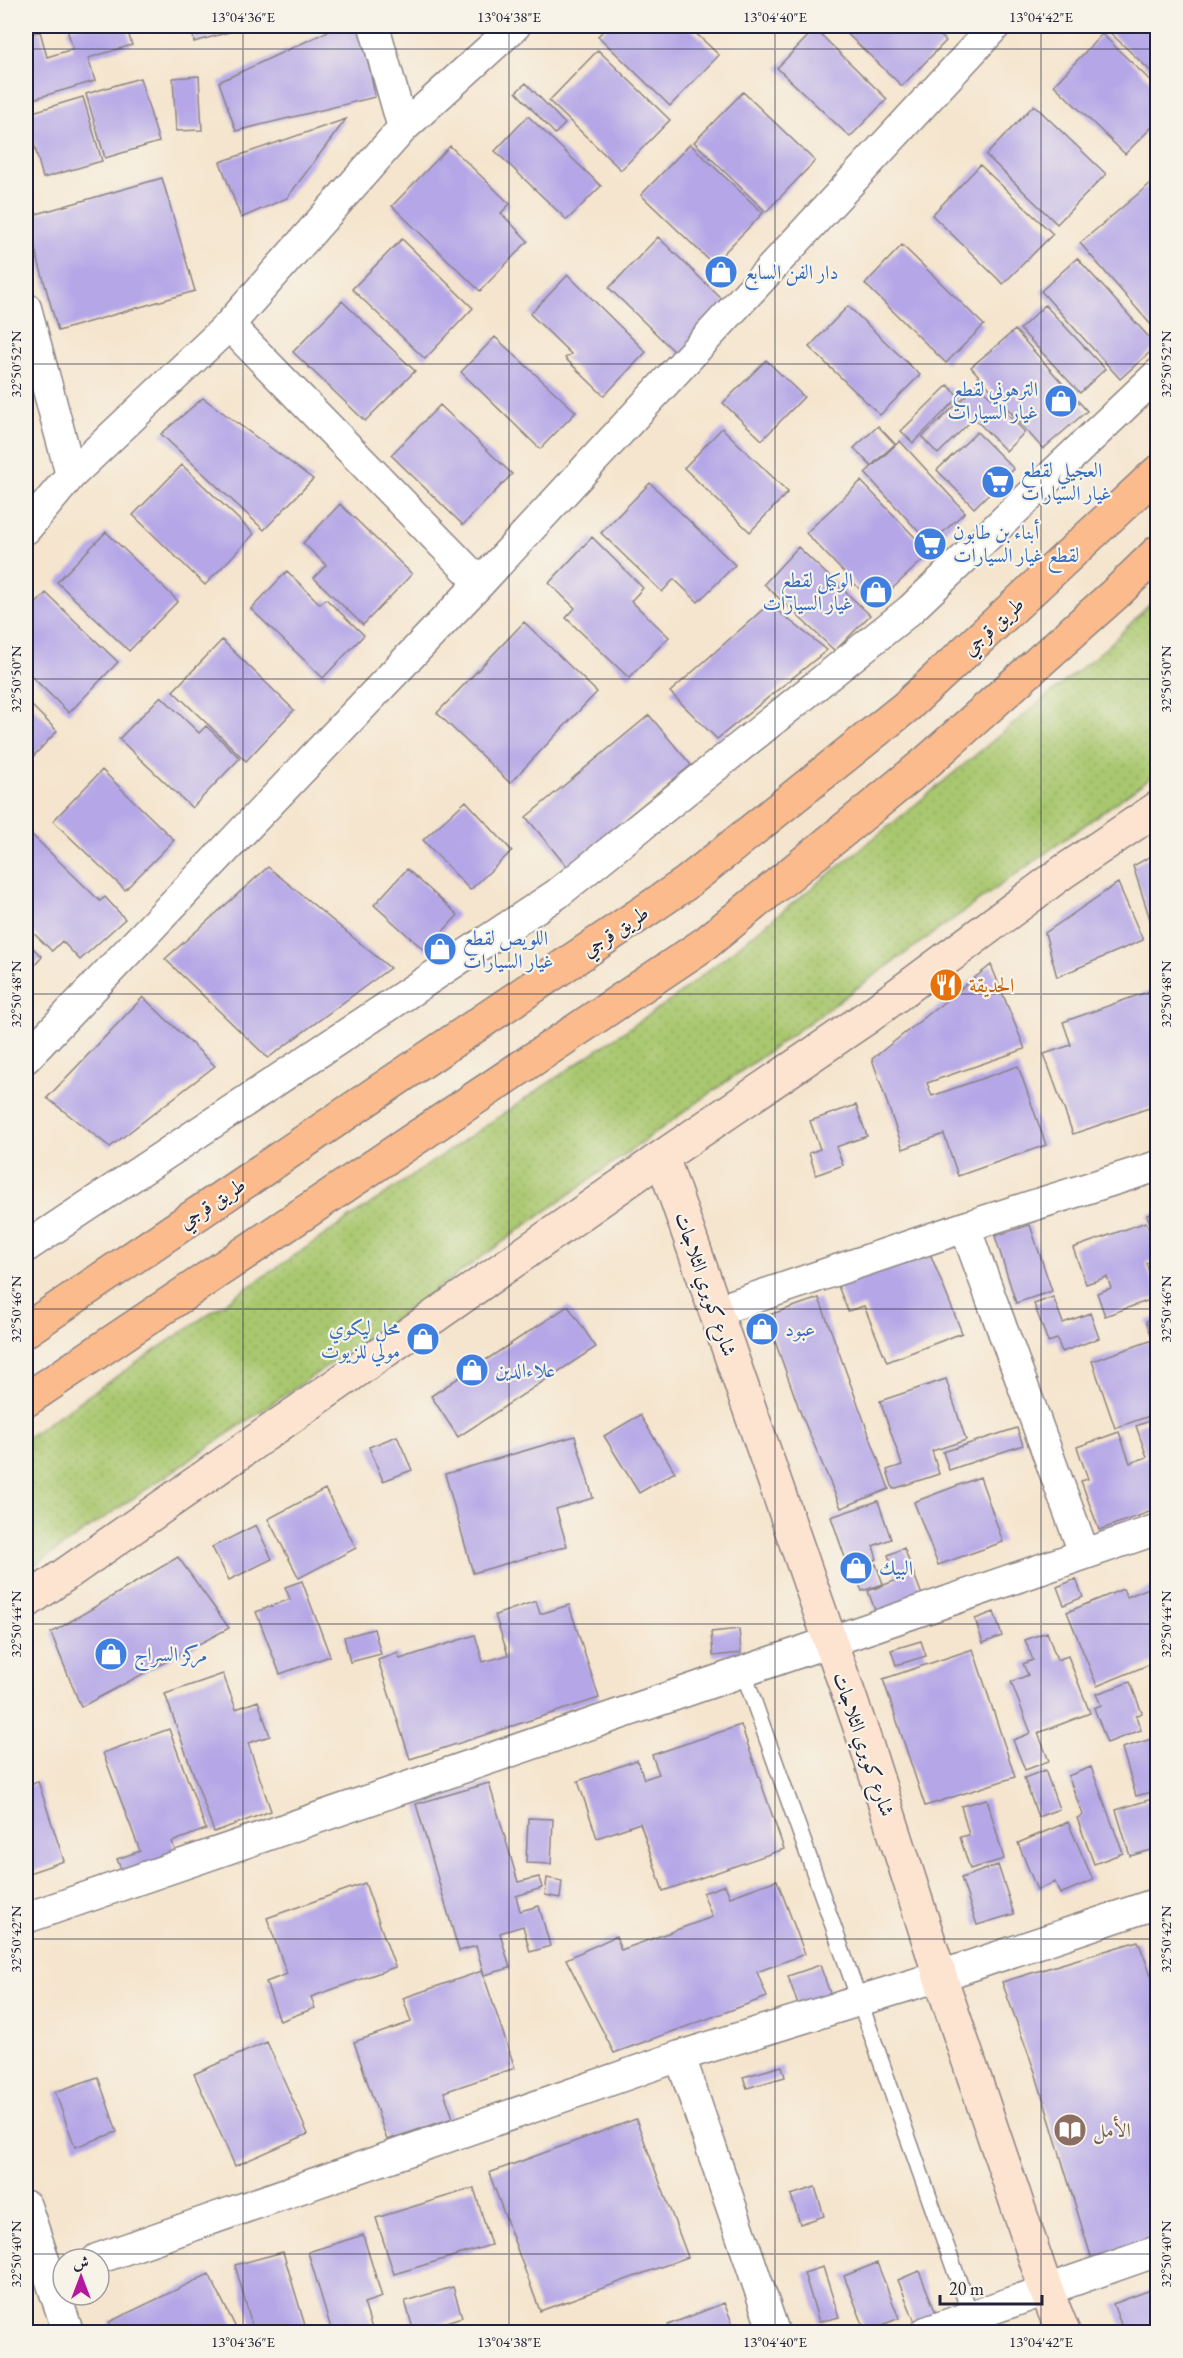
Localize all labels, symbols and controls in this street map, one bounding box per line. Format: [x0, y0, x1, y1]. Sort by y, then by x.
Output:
text: 13°04'36"E [211, 7, 276, 26]
text: 13°04'38"E [477, 7, 542, 26]
text: 13°04'40"E [743, 7, 808, 26]
text: 13°04'42"E [1009, 7, 1074, 26]
shop icon: دار الفن السابع [703, 254, 739, 290]
place label: دار الفن السابع [744, 259, 838, 290]
text: 32°50'52"N [6, 330, 25, 398]
text: 32°50'52"N [1156, 330, 1175, 398]
place label: الترهوني لقطع غيار السيارات [948, 376, 1038, 425]
shop icon: الترهوني لقطع غيار السيارات [1043, 383, 1079, 419]
place label: العجيلي لقطع غيار السيارات [1021, 457, 1111, 506]
supermarket icon: العجيلي لقطع غيار السيارات [980, 464, 1016, 500]
place label: أبناء بن طابون لقطع غيار السيارات [953, 518, 1079, 573]
supermarket icon: أبناء بن طابون لقطع غيار السيارات [912, 526, 948, 562]
place label: الوكيل لقطع غيار السيارات [763, 567, 853, 616]
shop icon: الوكيل لقطع غيار السيارات [858, 574, 894, 610]
street label: طريق قرجي [957, 591, 1031, 663]
text: 32°50'50"N [6, 645, 25, 713]
text: 32°50'50"N [1156, 645, 1175, 713]
street label: طريق قرجي [577, 899, 655, 965]
place label: اللويص لقطع غيار السيارات [463, 925, 553, 974]
shop icon: اللويص لقطع غيار السيارات [422, 931, 458, 967]
text: 32°50'48"N [6, 960, 25, 1028]
text: 32°50'48"N [1156, 960, 1175, 1028]
restaurant icon: الحديقة [928, 967, 964, 1003]
place label: الحديقة [969, 972, 1014, 998]
street label: طريق قرجي [174, 1171, 252, 1237]
street label: شارع كوبري الثلاجات [664, 1208, 743, 1361]
text: 32°50'46"N [6, 1275, 25, 1343]
text: 32°50'46"N [1156, 1275, 1175, 1343]
shop icon: عبود [744, 1311, 780, 1347]
place label: محل ليكوي مولي للزيوت [321, 1315, 400, 1367]
place label: عبود [785, 1316, 815, 1342]
shop icon: محل ليكوي مولي للزيوت [405, 1321, 441, 1357]
shop icon: علاءالدين [454, 1352, 490, 1388]
place label: علاءالدين [495, 1357, 555, 1383]
shop icon: البيك [838, 1550, 874, 1586]
place label: البيك [879, 1555, 913, 1581]
text: 32°50'44"N [6, 1590, 25, 1658]
text: 32°50'44"N [1156, 1590, 1175, 1658]
shop icon: مركز السراج [93, 1636, 129, 1672]
place label: مركز السراج [134, 1641, 207, 1672]
street label: شارع كوبري الثلاجات [822, 1668, 901, 1821]
text: 32°50'42"N [6, 1905, 25, 1973]
text: 32°50'42"N [1156, 1905, 1175, 1973]
library icon: الأمل [1052, 2112, 1088, 2148]
place label: الأمل [1093, 2115, 1131, 2145]
text: 32°50'40"N [6, 2220, 25, 2288]
text: 32°50'40"N [1156, 2220, 1175, 2288]
north arrow [51, 2247, 111, 2307]
text: ش [73, 2252, 89, 2273]
scale bar [940, 2268, 1042, 2306]
text: 20 m [949, 2277, 984, 2300]
text: 13°04'36"E [211, 2332, 276, 2351]
text: 13°04'38"E [477, 2332, 542, 2351]
text: 13°04'40"E [743, 2332, 808, 2351]
text: 13°04'42"E [1009, 2332, 1074, 2351]

